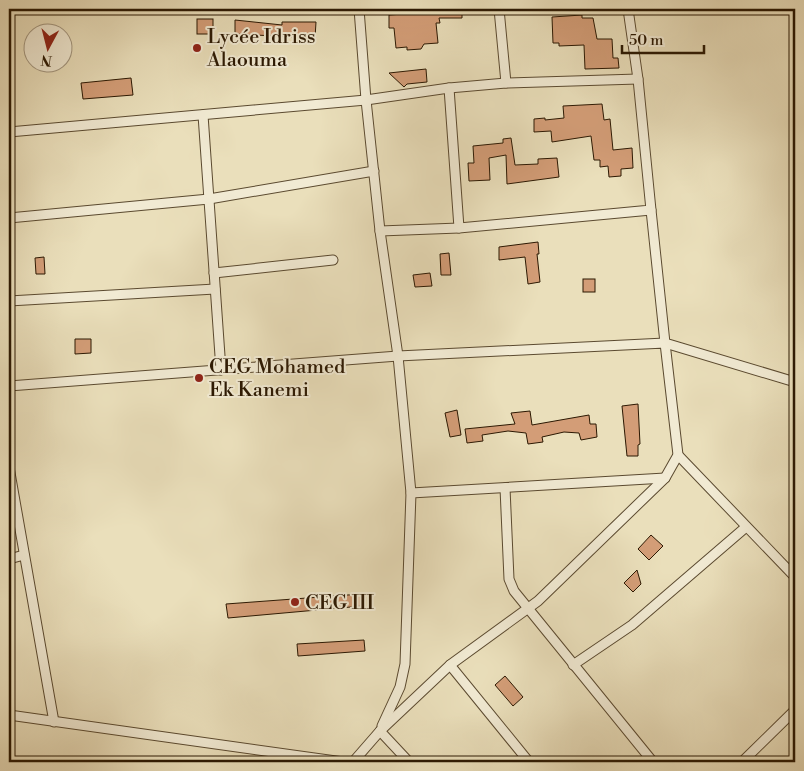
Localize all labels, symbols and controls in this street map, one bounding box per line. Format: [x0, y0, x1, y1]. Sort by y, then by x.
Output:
north arrow [22, 22, 72, 72]
scale bar [622, 22, 704, 54]
place label: Lycée Idriss Alaouma [206, 25, 316, 73]
text: 50 m [629, 31, 663, 50]
marker: Lycée Idriss Alaouma [191, 42, 203, 54]
text: N [40, 50, 53, 70]
place label: CEG Mohamed Ek Kanemi [209, 355, 346, 403]
marker: CEG Mohamed Ek Kanemi [193, 372, 205, 384]
place label: CEG III [305, 591, 375, 616]
marker: CEG III [289, 596, 301, 608]

